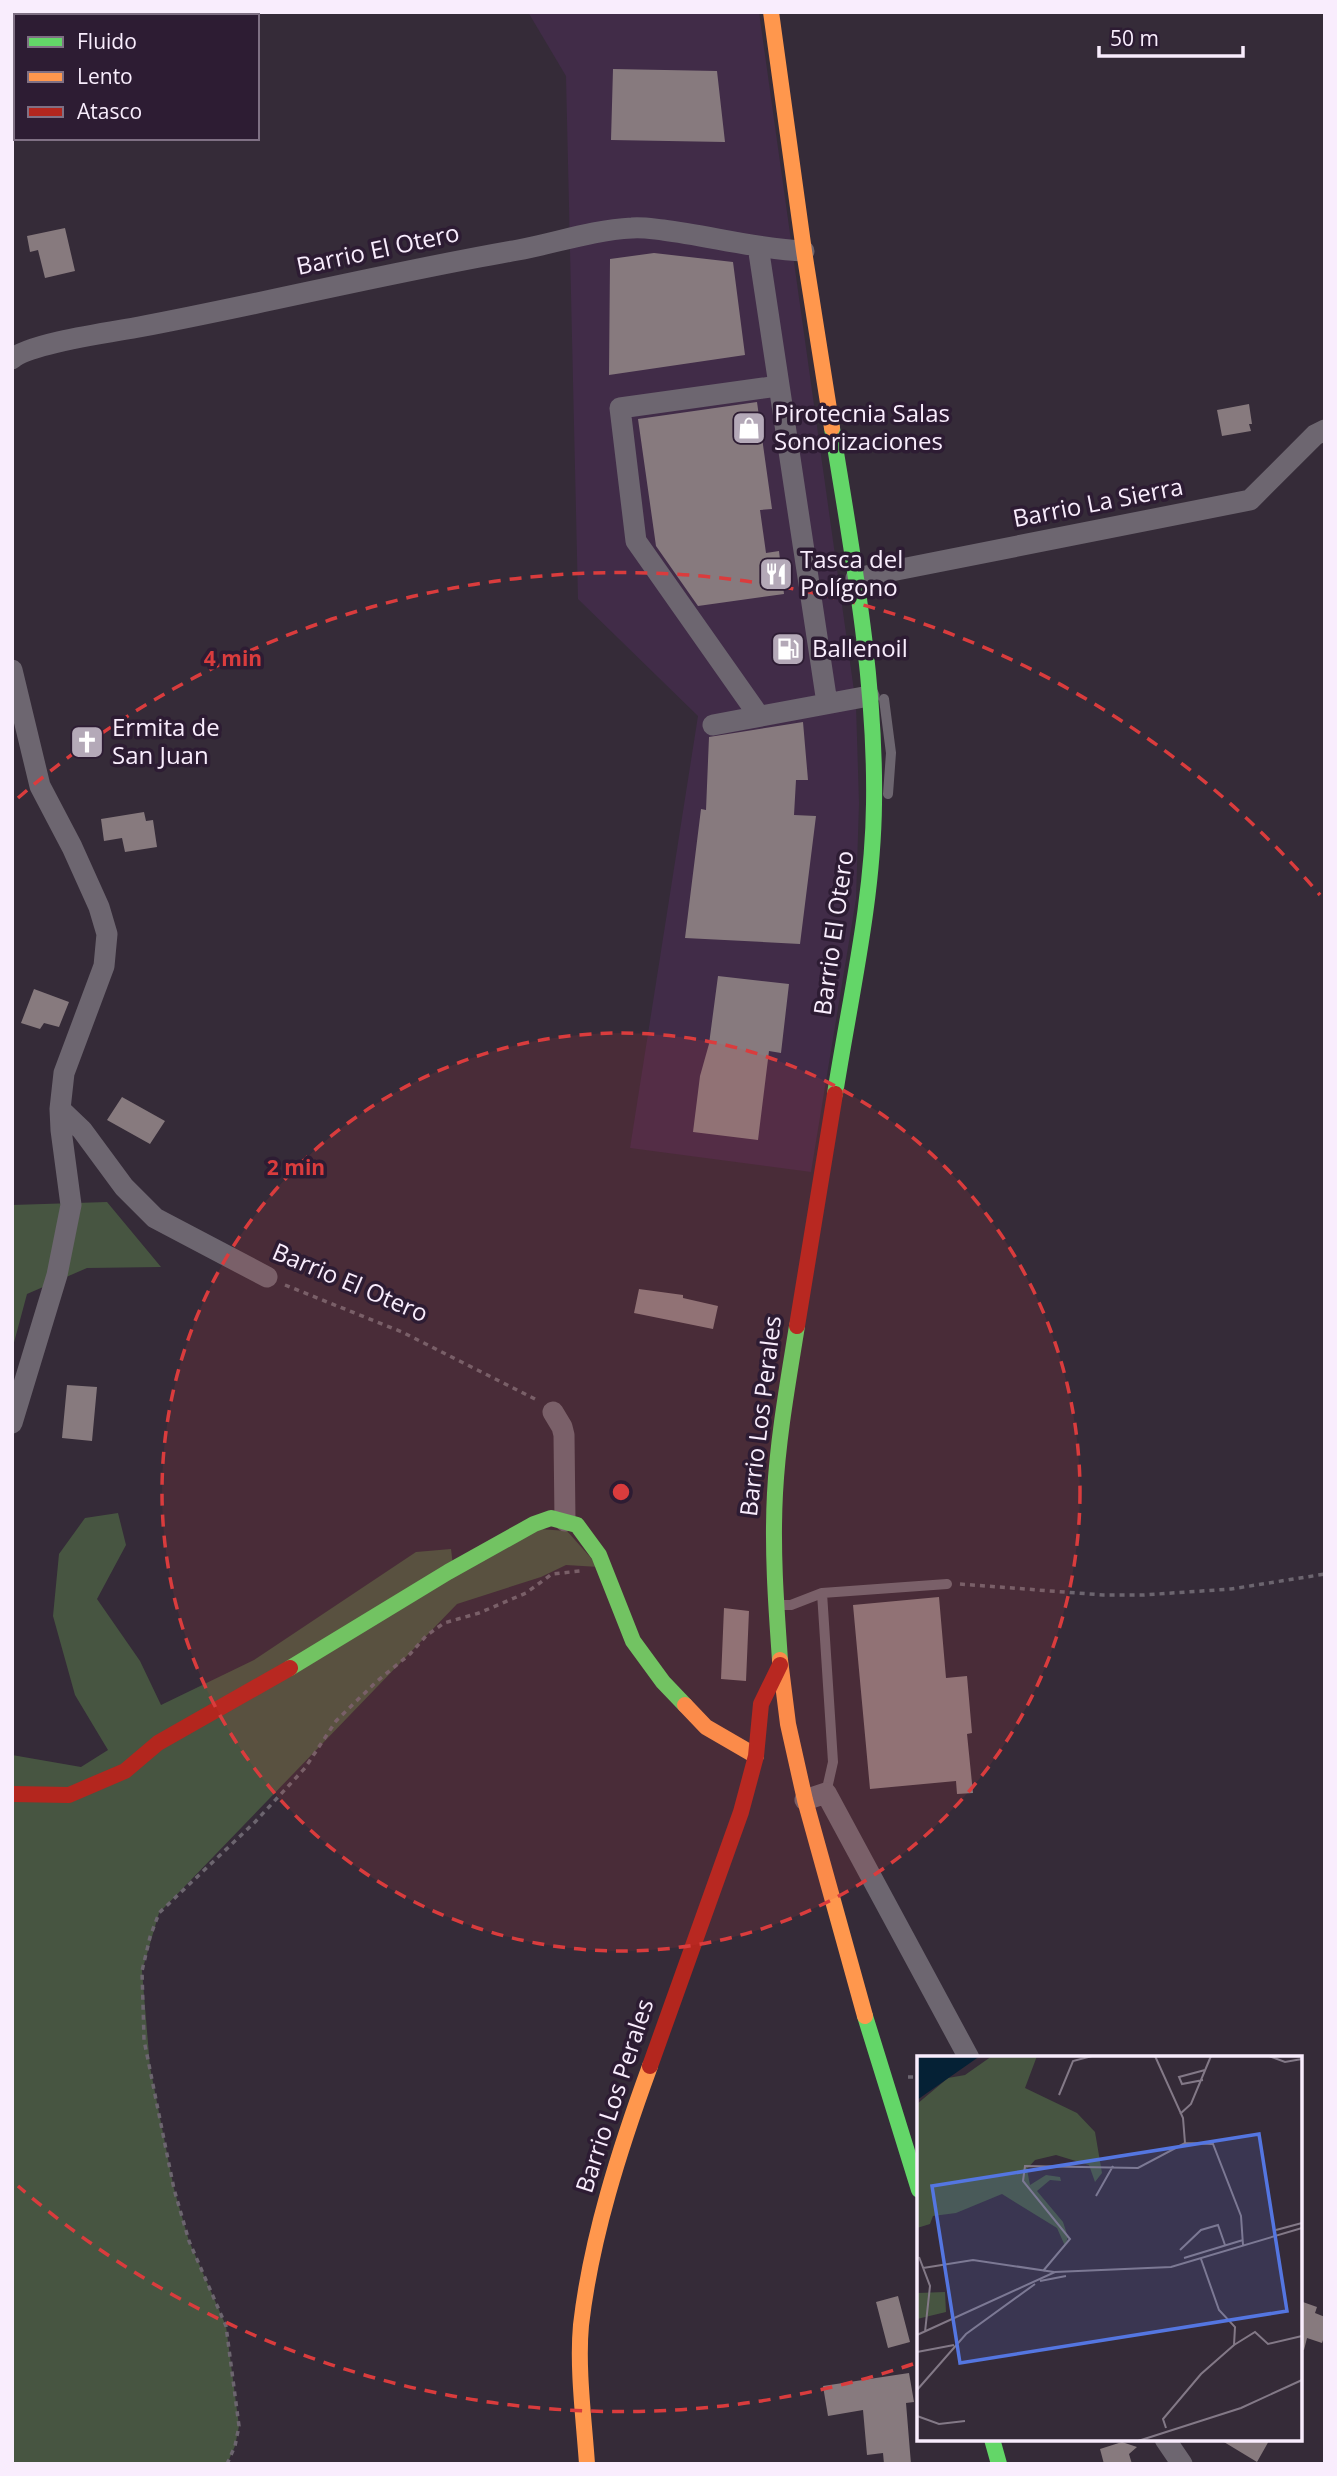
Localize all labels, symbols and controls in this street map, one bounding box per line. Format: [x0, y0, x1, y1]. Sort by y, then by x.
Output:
legend [14, 14, 259, 140]
scale bar [1099, 14, 1242, 58]
text: 50 m [1110, 24, 1159, 52]
text: Fluido [77, 27, 137, 55]
text: Lento [77, 62, 133, 90]
text: Atasco [77, 97, 142, 125]
street label: Barrio El Otero [293, 215, 462, 282]
place label: Pirotecnia Salas Sonorizaciones [774, 396, 950, 457]
shop icon: Pirotecnia Salas Sonorizaciones [730, 409, 768, 447]
street label: Barrio La Sierra [1010, 469, 1186, 534]
place label: Tasca del Polígono [800, 542, 903, 603]
restaurant icon: Tasca del Polígono [757, 555, 795, 593]
fuel station icon: Ballenoil [769, 630, 807, 668]
place label: Ballenoil [812, 631, 908, 664]
text: 4 min [204, 644, 262, 672]
place label: Ermita de San Juan [112, 710, 220, 771]
church icon: Ermita de San Juan [68, 723, 106, 761]
street label: Barrio El Otero [805, 848, 860, 1017]
text: 2 min [267, 1153, 325, 1181]
street label: Barrio El Otero [268, 1234, 433, 1329]
street label: Barrio Los Perales [731, 1314, 788, 1518]
centre of rings [609, 1480, 633, 1504]
street label: Barrio Los Perales [567, 1994, 660, 2197]
inset map [917, 2056, 1302, 2441]

